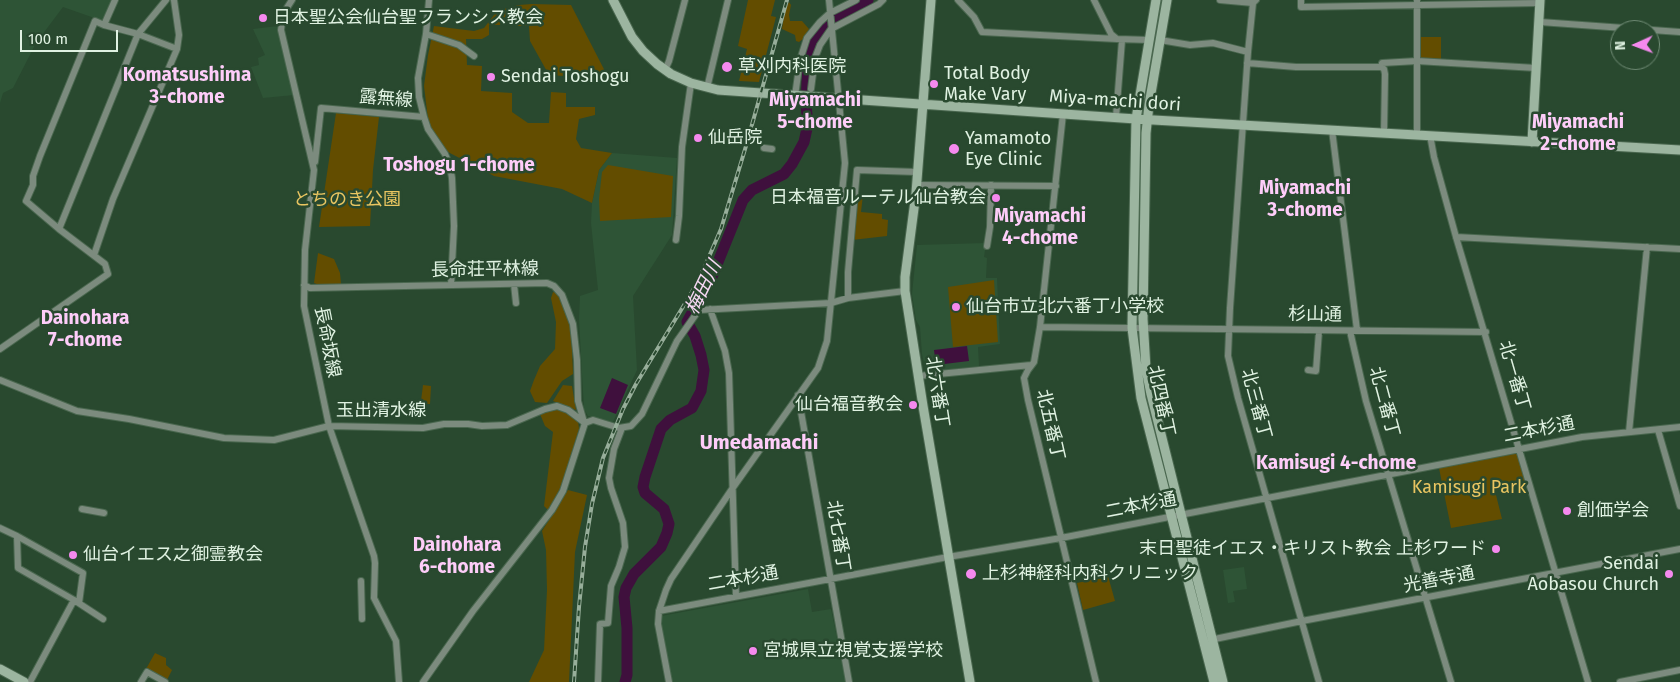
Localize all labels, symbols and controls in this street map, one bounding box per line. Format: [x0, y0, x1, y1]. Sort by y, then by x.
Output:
place label: 日本聖公会仙台聖フランシス教会 [273, 7, 543, 29]
marker: 日本聖公会仙台聖フランシス教会 [257, 12, 269, 24]
scale bar [22, 20, 120, 52]
north arrow [1610, 20, 1660, 70]
text: 100 m [28, 30, 68, 48]
text: N [1612, 41, 1629, 50]
place label: 草刈内科医院 [738, 56, 846, 78]
marker: 草刈内科医院 [720, 60, 734, 74]
place label: Total Body Make Vary [944, 63, 1030, 106]
district label: Komatsushima 3-chome [123, 65, 251, 109]
place label: Sendai Toshogu [501, 66, 630, 88]
marker: Sendai Toshogu [485, 71, 497, 83]
marker: Total Body Make Vary [928, 78, 940, 90]
street label: 露無線 [358, 86, 414, 112]
street label: Miya-machi dori [1048, 86, 1182, 116]
district label: Miyamachi 5-chome [769, 90, 861, 134]
district label: Miyamachi 2-chome [1532, 112, 1624, 156]
place label: 仙岳院 [708, 127, 762, 149]
place label: Yamamoto Eye Clinic [965, 128, 1051, 170]
marker: 仙岳院 [692, 132, 704, 144]
marker: Yamamoto Eye Clinic [947, 142, 961, 156]
district label: Toshogu 1-chome [383, 155, 535, 177]
district label: Miyamachi 3-chome [1259, 178, 1351, 222]
place label: 日本福音ルーテル仙台教会 [770, 187, 986, 209]
park label: とちのき公園 [293, 189, 401, 211]
marker: 日本福音ルーテル仙台教会 [990, 192, 1002, 204]
district label: Miyamachi 4-chome [994, 206, 1086, 250]
water label: 梅田川 [681, 257, 727, 319]
street label: 長命荘平林線 [431, 258, 539, 282]
place label: 仙台市立北六番丁小学校 [966, 296, 1164, 318]
marker: 仙台市立北六番丁小学校 [950, 301, 962, 313]
street label: 杉山通 [1288, 304, 1342, 326]
street label: 長命坂線 [310, 305, 344, 379]
district label: Dainohara 7-chome [41, 308, 129, 352]
street label: 北一番丁 [1494, 338, 1534, 414]
street label: 北六番丁 [921, 355, 953, 429]
street label: 北四番丁 [1143, 364, 1179, 438]
street label: 北二番丁 [1364, 364, 1404, 440]
street label: 北三番丁 [1236, 366, 1276, 442]
street label: 北五番丁 [1031, 387, 1069, 463]
place label: 仙台福音教会 [795, 394, 903, 416]
marker: 仙台福音教会 [907, 399, 919, 411]
street label: 玉出清水線 [336, 400, 426, 422]
street label: 二本杉通 [1502, 413, 1576, 447]
district label: Umedamachi [700, 431, 818, 455]
district label: Kamisugi 4-chome [1256, 453, 1416, 475]
park label: Kamisugi Park [1412, 477, 1526, 499]
street label: 二本杉通 [1104, 489, 1178, 523]
street label: 北七番丁 [822, 499, 854, 573]
place label: 創価学会 [1577, 500, 1649, 522]
marker: 創価学会 [1561, 505, 1573, 517]
district label: Dainohara 6-chome [413, 535, 501, 579]
place label: 末日聖徒イエス・キリスト教会 上杉ワード [1139, 538, 1486, 560]
marker: 末日聖徒イエス・キリスト教会 上杉ワード [1490, 543, 1502, 555]
place label: 仙台イエス之御霊教会 [83, 544, 263, 566]
marker: 仙台イエス之御霊教会 [67, 549, 79, 561]
place label: Sendai Aobasou Church [1527, 553, 1659, 596]
street label: 二本杉通 [706, 562, 780, 596]
place label: 上杉神経科内科クリニック [982, 563, 1198, 585]
street label: 光善寺通 [1402, 563, 1476, 597]
marker: 上杉神経科内科クリニック [964, 567, 978, 581]
marker: Sendai Aobasou Church [1663, 568, 1675, 580]
place label: 宮城県立視覚支援学校 [763, 640, 943, 662]
marker: 宮城県立視覚支援学校 [747, 645, 759, 657]

